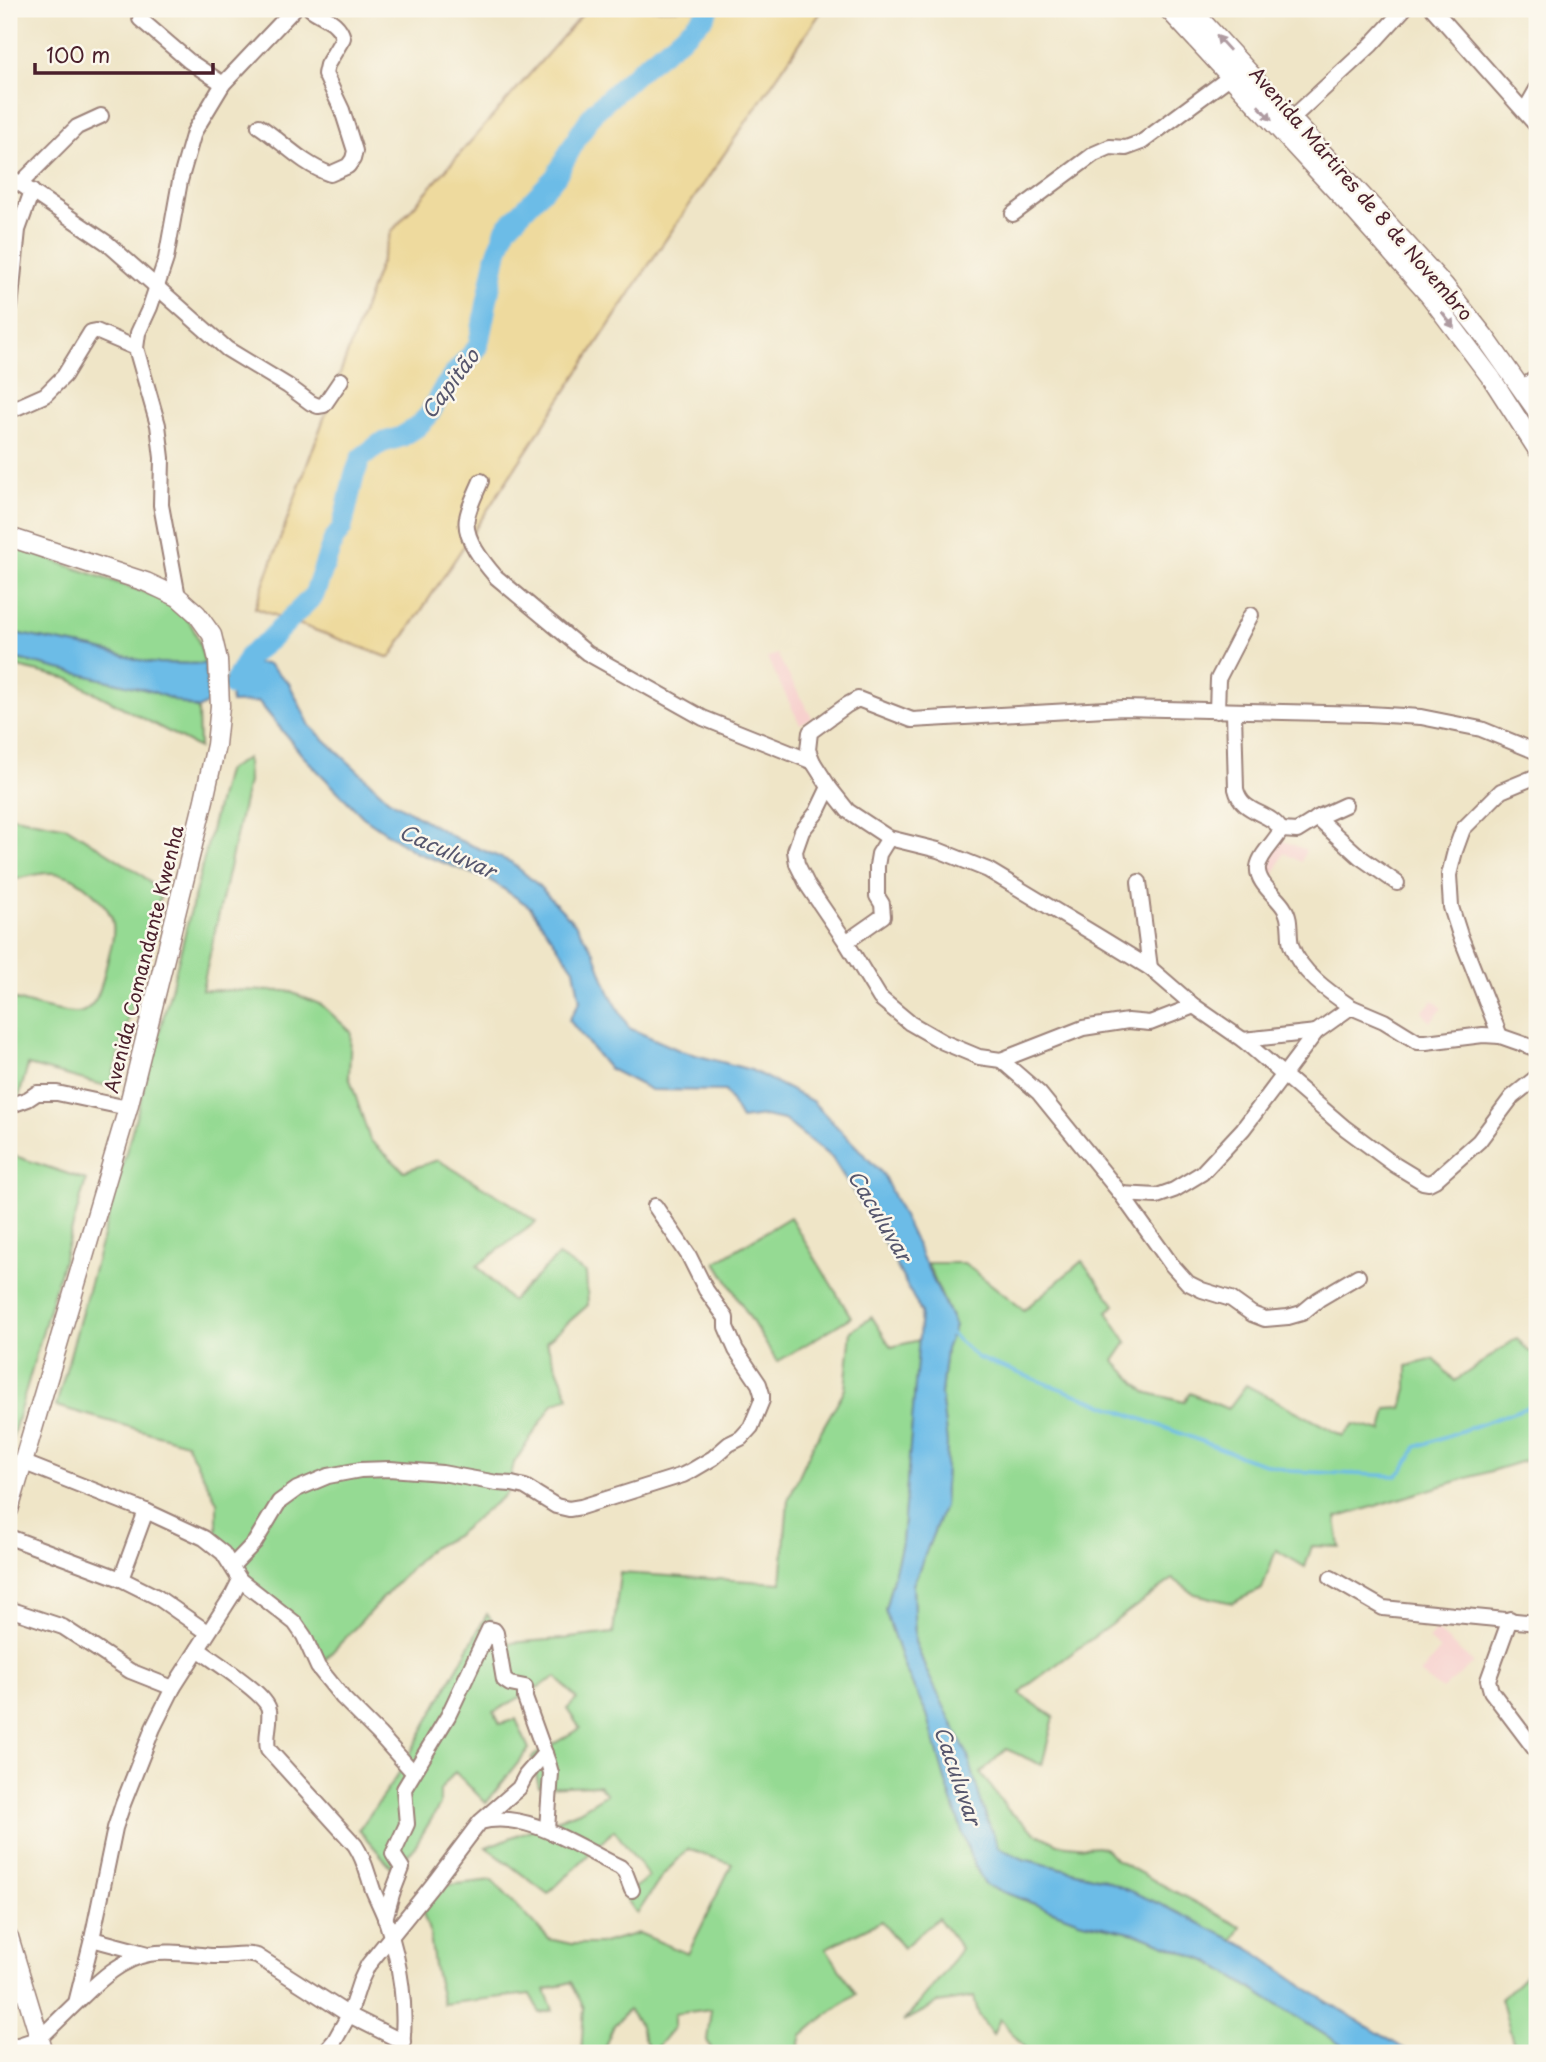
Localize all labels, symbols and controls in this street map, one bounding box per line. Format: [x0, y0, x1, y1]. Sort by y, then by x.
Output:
scale bar [35, 32, 214, 76]
one-way arrow [1216, 35, 1231, 52]
text: 100 m [46, 38, 110, 70]
street label: Avenida Mártires de 8 de Novembro [1244, 60, 1480, 326]
one-way arrow [1256, 104, 1272, 121]
one-way arrow [1440, 311, 1455, 328]
water label: Capitão [412, 340, 487, 425]
water label: Caculuvar [395, 815, 504, 886]
street label: Avenida Comandante Kwenha [96, 821, 190, 1096]
water label: Caculuvar [841, 1163, 922, 1269]
water label: Caculuvar [927, 1721, 992, 1831]

